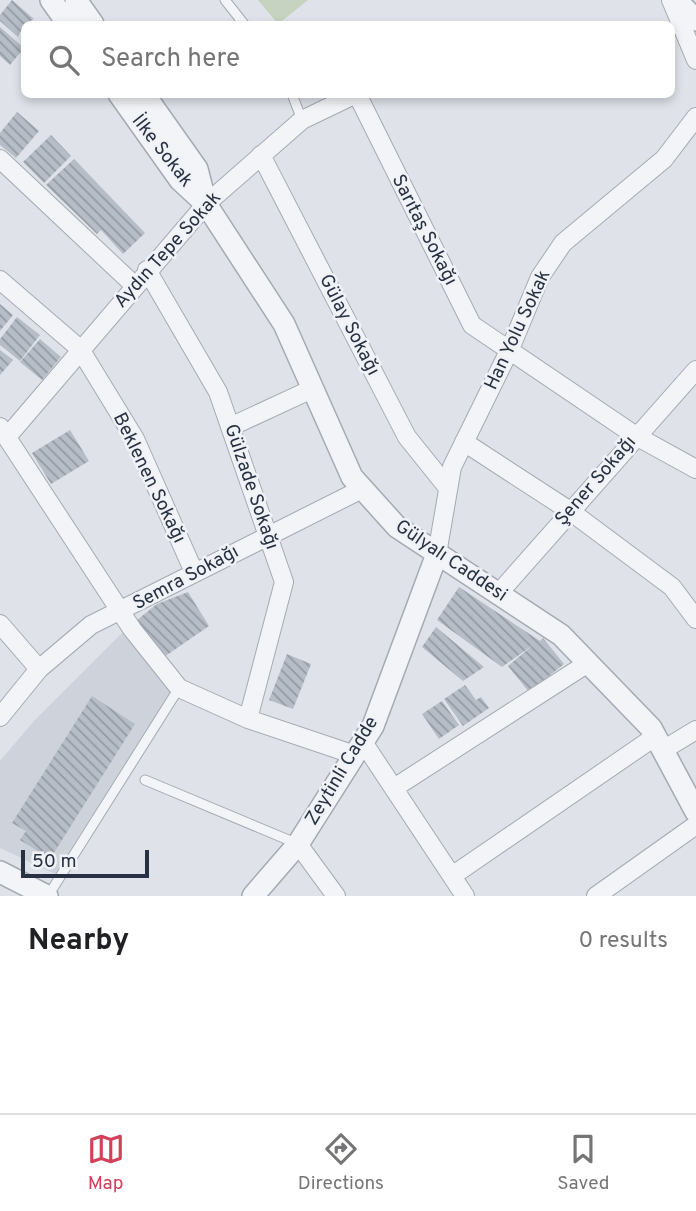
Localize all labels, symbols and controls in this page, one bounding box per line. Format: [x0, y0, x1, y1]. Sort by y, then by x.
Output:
search box [21, 21, 675, 98]
icon: search [45, 41, 83, 79]
text: Search here [101, 43, 240, 76]
street label: İlke Sokak [126, 109, 199, 192]
street label: Sarıtaş Sokağı [386, 171, 462, 289]
street label: Aydın Tepe Sokak [109, 187, 227, 313]
street label: Han Yolu Sokak [480, 266, 556, 394]
street label: Gülay Sokağı [313, 270, 385, 380]
street label: Beklenen Sokağı [107, 409, 191, 547]
street label: Gülzade Sokağı [218, 421, 284, 553]
street label: Şener Sokağı [550, 431, 642, 531]
street label: Gülyalı Caddesi [390, 515, 512, 607]
street label: Semra Sokağı [129, 540, 243, 616]
street label: Zeytinli Cadde [300, 712, 384, 830]
scale bar [21, 847, 149, 879]
text: 50 m [32, 850, 77, 874]
text: Nearby [28, 923, 129, 960]
text: 0 results [579, 927, 668, 956]
tab: Map [87, 1130, 125, 1196]
tab: Directions [298, 1130, 384, 1196]
tab: Saved [557, 1130, 609, 1196]

